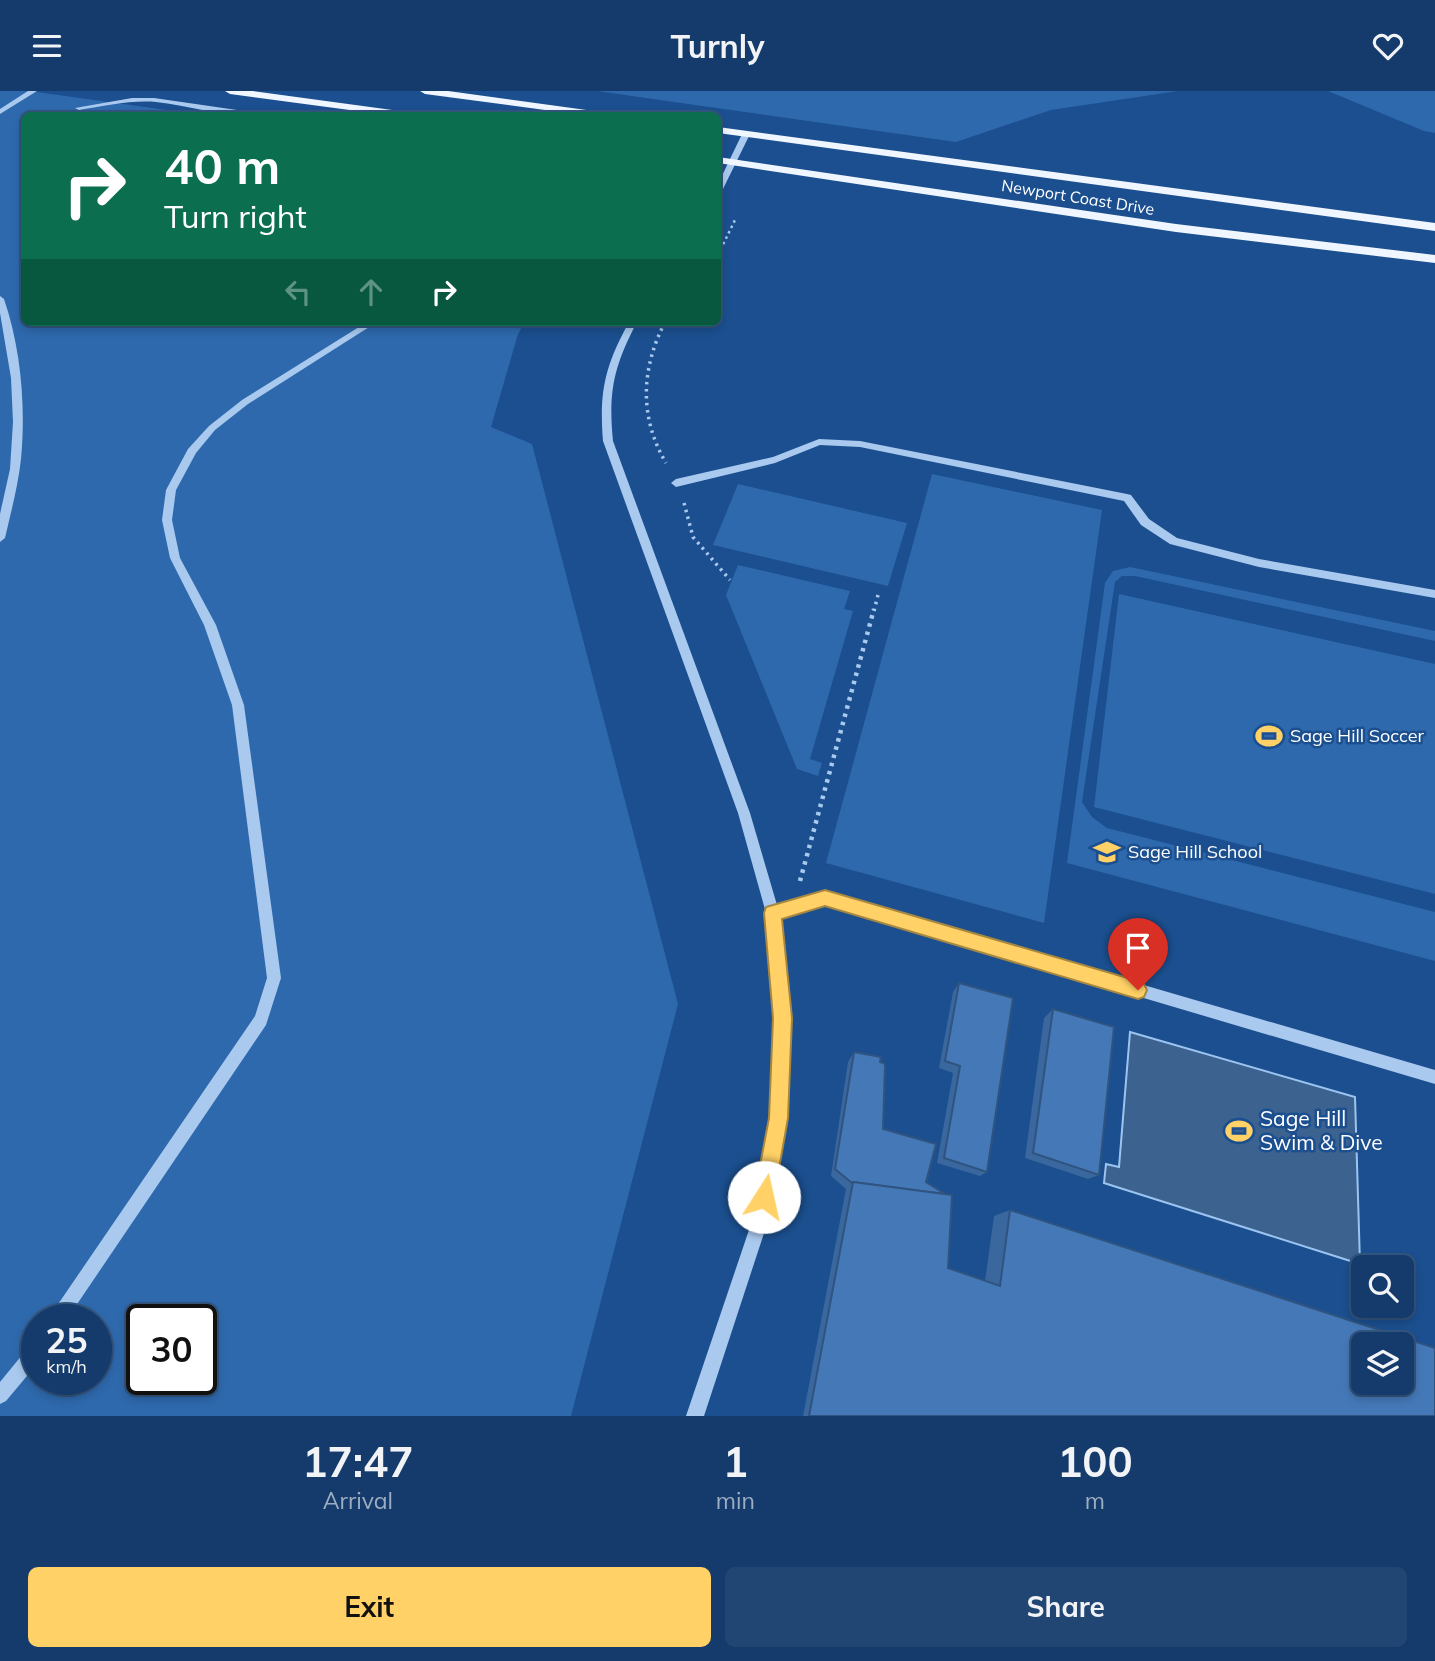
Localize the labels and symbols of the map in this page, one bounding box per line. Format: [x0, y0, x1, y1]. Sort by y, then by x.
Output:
street label: Newport Coast Drive [1000, 175, 1156, 219]
sports icon: Sage Hill Soccer [1254, 721, 1284, 751]
place label: Sage Hill Soccer [1290, 724, 1424, 747]
school or university icon: Sage Hill School [1092, 837, 1122, 867]
place label: Sage Hill School [1128, 840, 1262, 863]
pin [1108, 918, 1168, 990]
place label: Sage Hill Swim & Dive [1260, 1105, 1383, 1155]
sports icon: Sage Hill Swim & Dive [1224, 1116, 1254, 1146]
position arrow [727, 1160, 801, 1234]
speed limit sign: 30 [126, 1304, 217, 1395]

